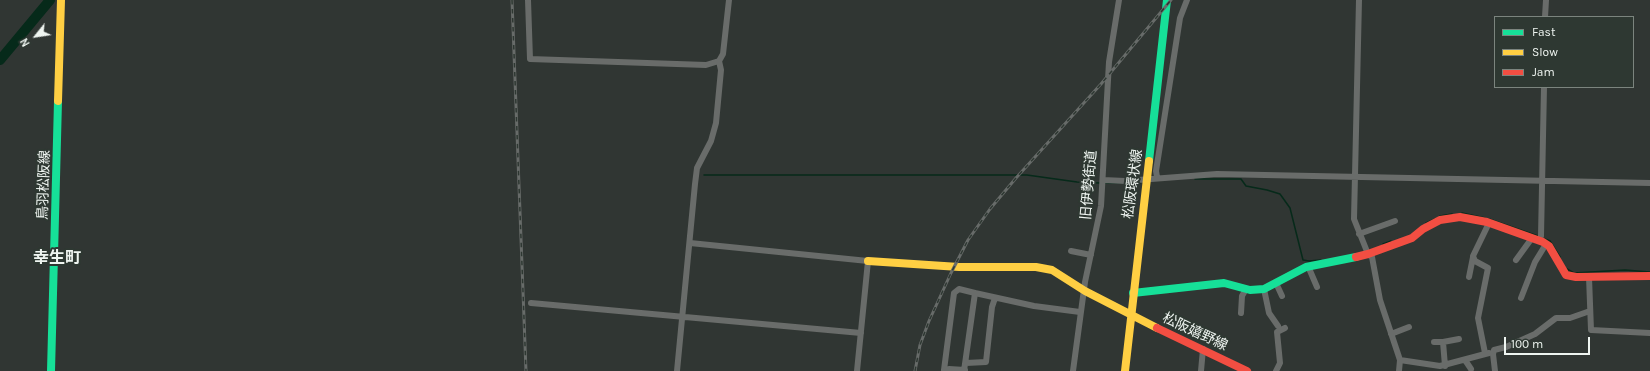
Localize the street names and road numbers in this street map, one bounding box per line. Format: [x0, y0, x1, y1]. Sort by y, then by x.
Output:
street label: 松阪環状線 [1120, 148, 1146, 220]
street label: 旧伊勢街道 [1078, 149, 1100, 221]
street label: 鳥羽松阪線 [34, 150, 54, 220]
street label: 松阪嬉野線 [1160, 310, 1230, 354]

